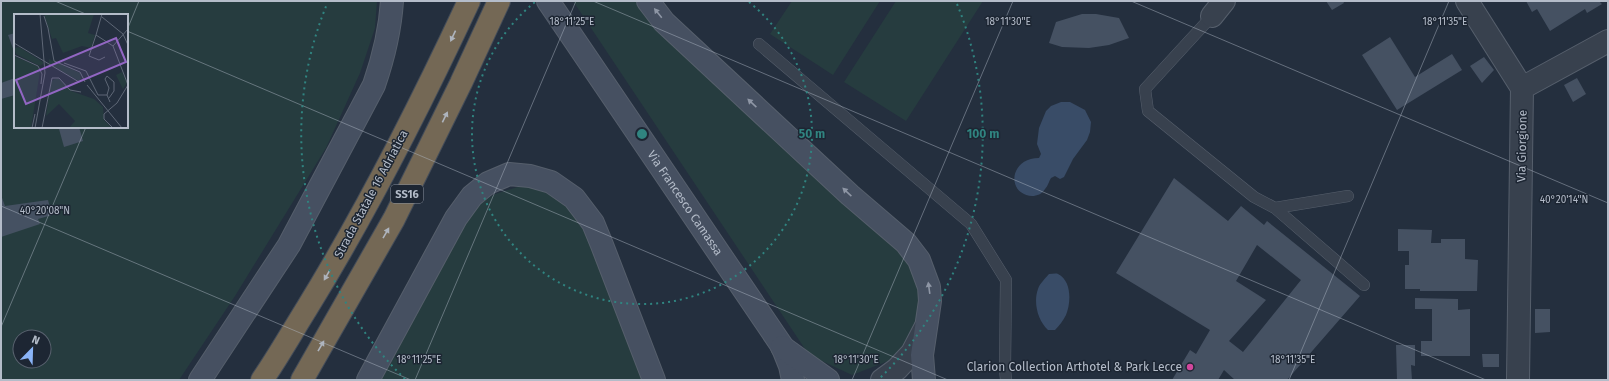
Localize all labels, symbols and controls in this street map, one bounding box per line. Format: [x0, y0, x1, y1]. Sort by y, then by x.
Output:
one-way arrow [653, 8, 662, 19]
inset map [14, 14, 128, 128]
text: 18°11'25"E [550, 16, 594, 28]
text: 18°11'30"E [985, 16, 1031, 28]
text: 18°11'35"E [1423, 16, 1467, 28]
one-way arrow [450, 31, 456, 42]
one-way arrow [747, 99, 756, 108]
street label: Via Giorgione [1514, 110, 1530, 182]
one-way arrow [441, 112, 448, 123]
centre of rings [635, 127, 649, 141]
text: 50 m [799, 127, 825, 141]
text: 100 m [967, 127, 999, 141]
street label: Strada Statale 16 Adriatica [331, 128, 411, 260]
street label: Via Francesco Camassa [644, 148, 726, 258]
road number: SS16 [391, 185, 423, 203]
one-way arrow [841, 187, 852, 196]
text: 40°20'14"N [1540, 194, 1588, 206]
text: 40°20'08"N [20, 205, 70, 217]
one-way arrow [383, 227, 390, 239]
one-way arrow [324, 269, 331, 281]
one-way arrow [926, 282, 932, 294]
north arrow [12, 329, 52, 369]
text: N [30, 333, 42, 348]
one-way arrow [318, 340, 325, 352]
text: 18°11'25"E [397, 354, 441, 366]
text: 18°11'30"E [833, 354, 879, 366]
text: 18°11'35"E [1271, 354, 1315, 366]
place label: Clarion Collection Arthotel & Park Lecce [967, 360, 1182, 374]
marker: Clarion Collection Arthotel & Park Lecce [1185, 362, 1195, 372]

